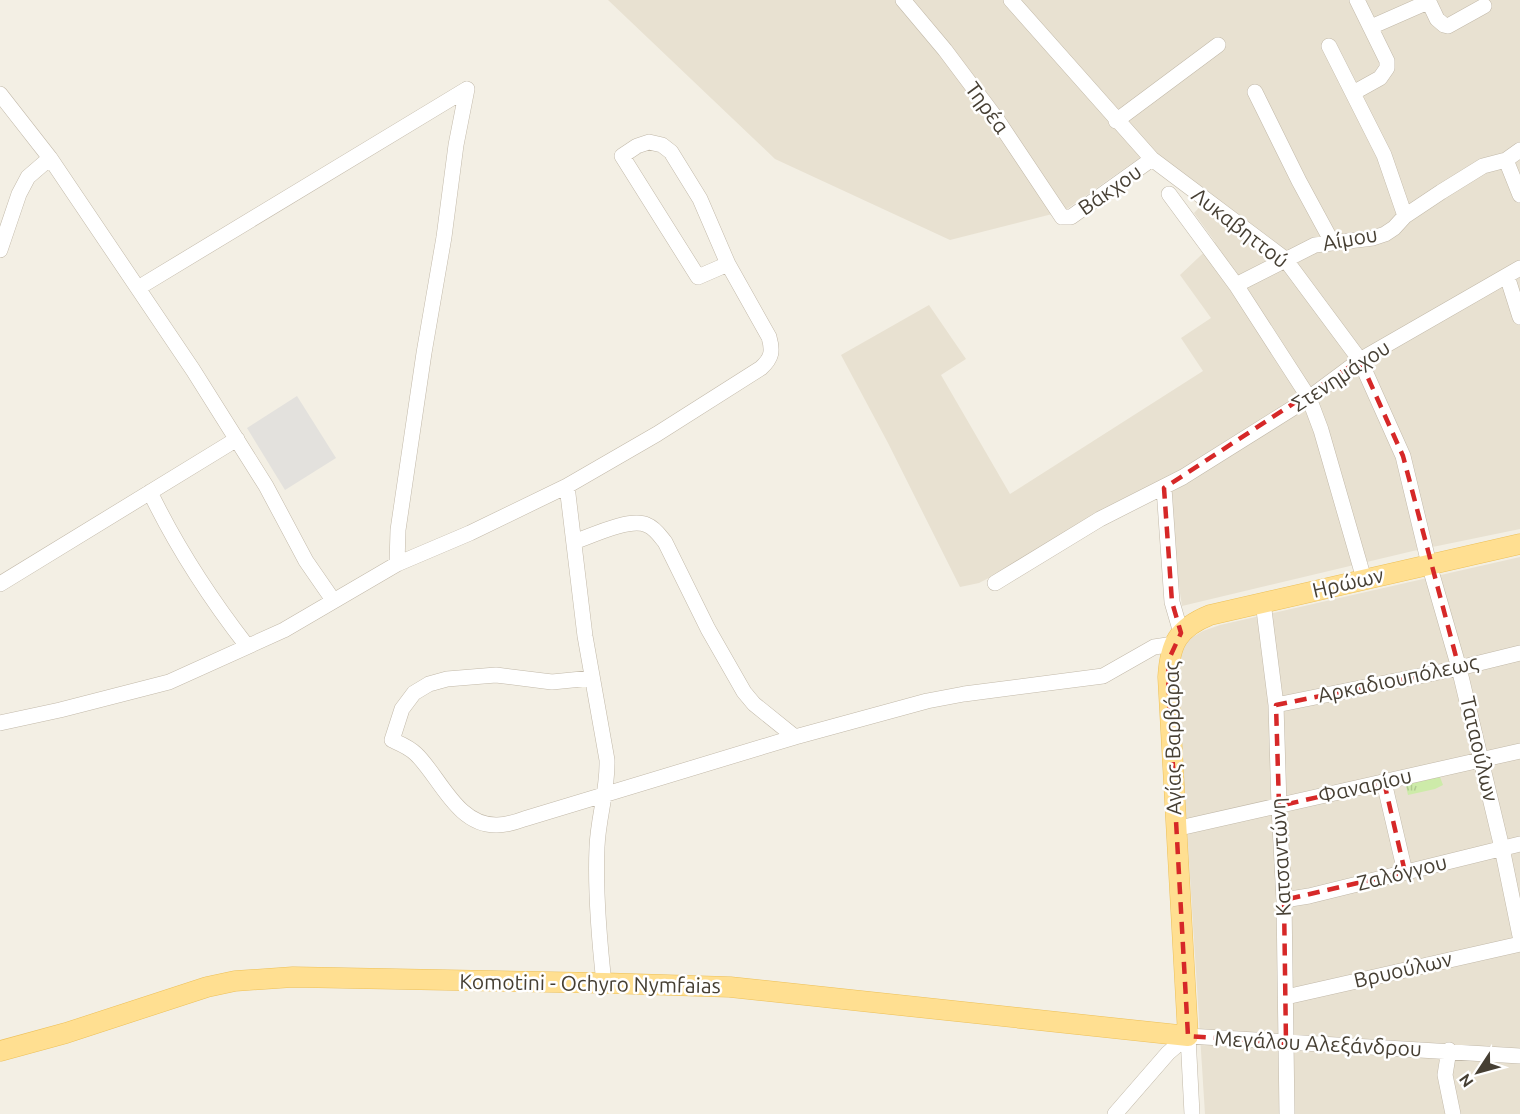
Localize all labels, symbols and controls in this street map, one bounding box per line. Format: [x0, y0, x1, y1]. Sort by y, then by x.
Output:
street label: Τηρέα [961, 77, 1015, 138]
street label: Βάκχου [1073, 159, 1146, 220]
street label: Λυκαβηττού [1188, 182, 1294, 272]
street label: Αίμου [1320, 221, 1379, 255]
street label: Στενημάχου [1287, 335, 1394, 416]
street label: Ηρώων [1310, 562, 1386, 602]
street label: Αρκαδιουπόλεως [1315, 649, 1481, 707]
street label: Αγίας Βαρβάρας [1159, 660, 1185, 815]
street label: Ταταούλων [1456, 694, 1504, 804]
street label: Φαναρίου [1316, 763, 1414, 807]
street label: Κατσαντώνη [1265, 797, 1295, 917]
street label: Ζαλόγγου [1354, 849, 1449, 895]
street label: Βρυούλων [1351, 946, 1454, 992]
street label: Komotini - Ochyro Nymfaias [459, 969, 721, 997]
street label: Μεγάλου Αλεξάνδρου [1214, 1026, 1422, 1061]
north arrow [1448, 1042, 1508, 1102]
text: N [1455, 1071, 1477, 1091]

